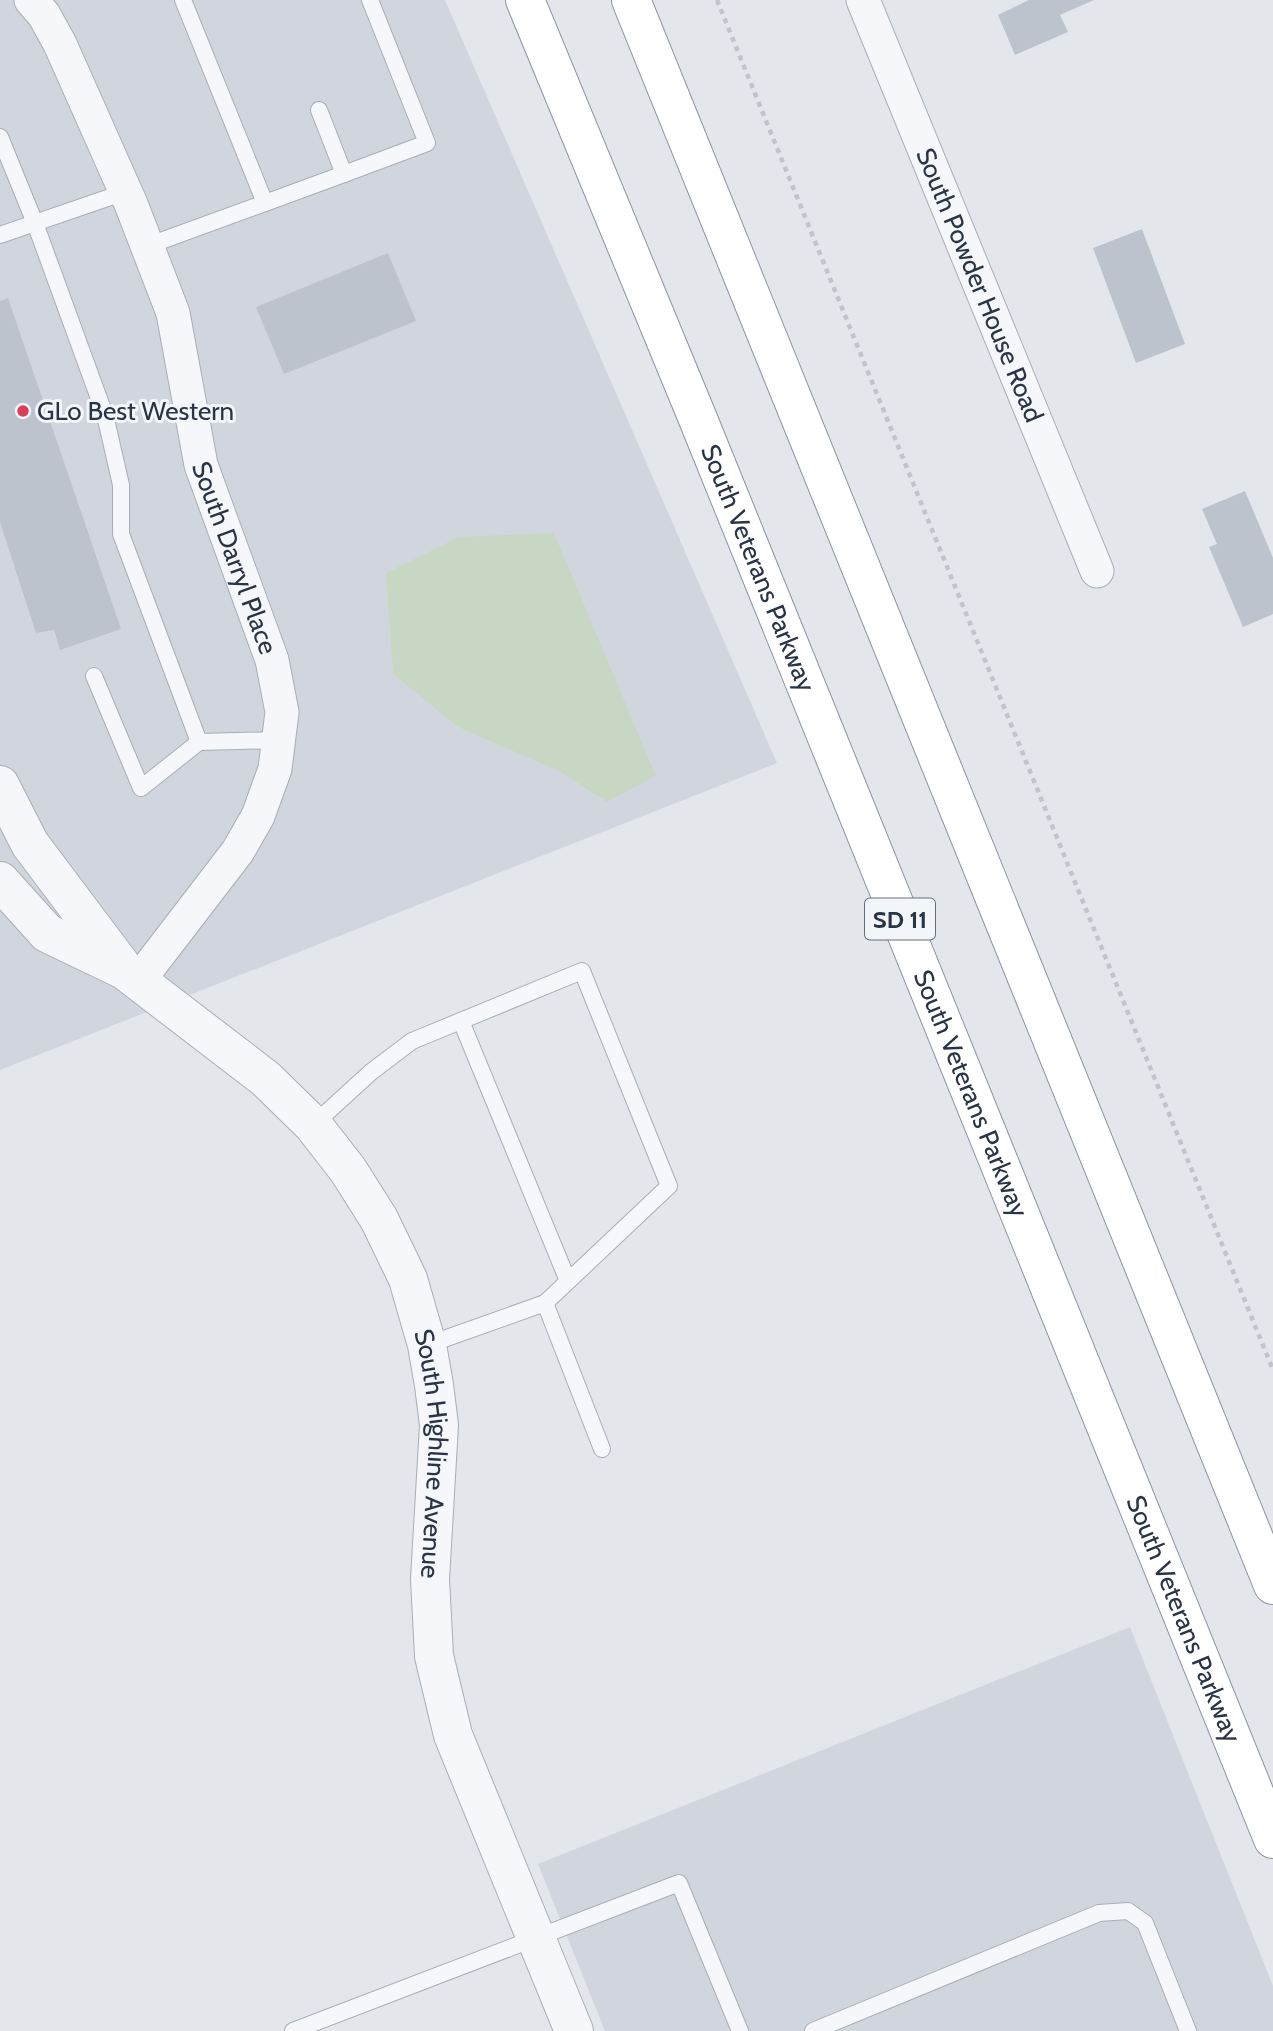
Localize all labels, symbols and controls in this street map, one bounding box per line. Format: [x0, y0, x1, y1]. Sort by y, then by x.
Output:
street label: South Powder House Road [909, 143, 1050, 427]
place label: GLo Best Western [37, 395, 234, 427]
marker: GLo Best Western [15, 403, 31, 419]
street label: South Veterans Parkway [694, 440, 823, 696]
street label: South Darryl Place [185, 457, 284, 658]
road number: SD 11 [865, 898, 935, 939]
street label: South Veterans Parkway [907, 965, 1035, 1222]
street label: South Highline Avenue [407, 1325, 455, 1579]
street label: South Veterans Parkway [1120, 1491, 1248, 1747]

